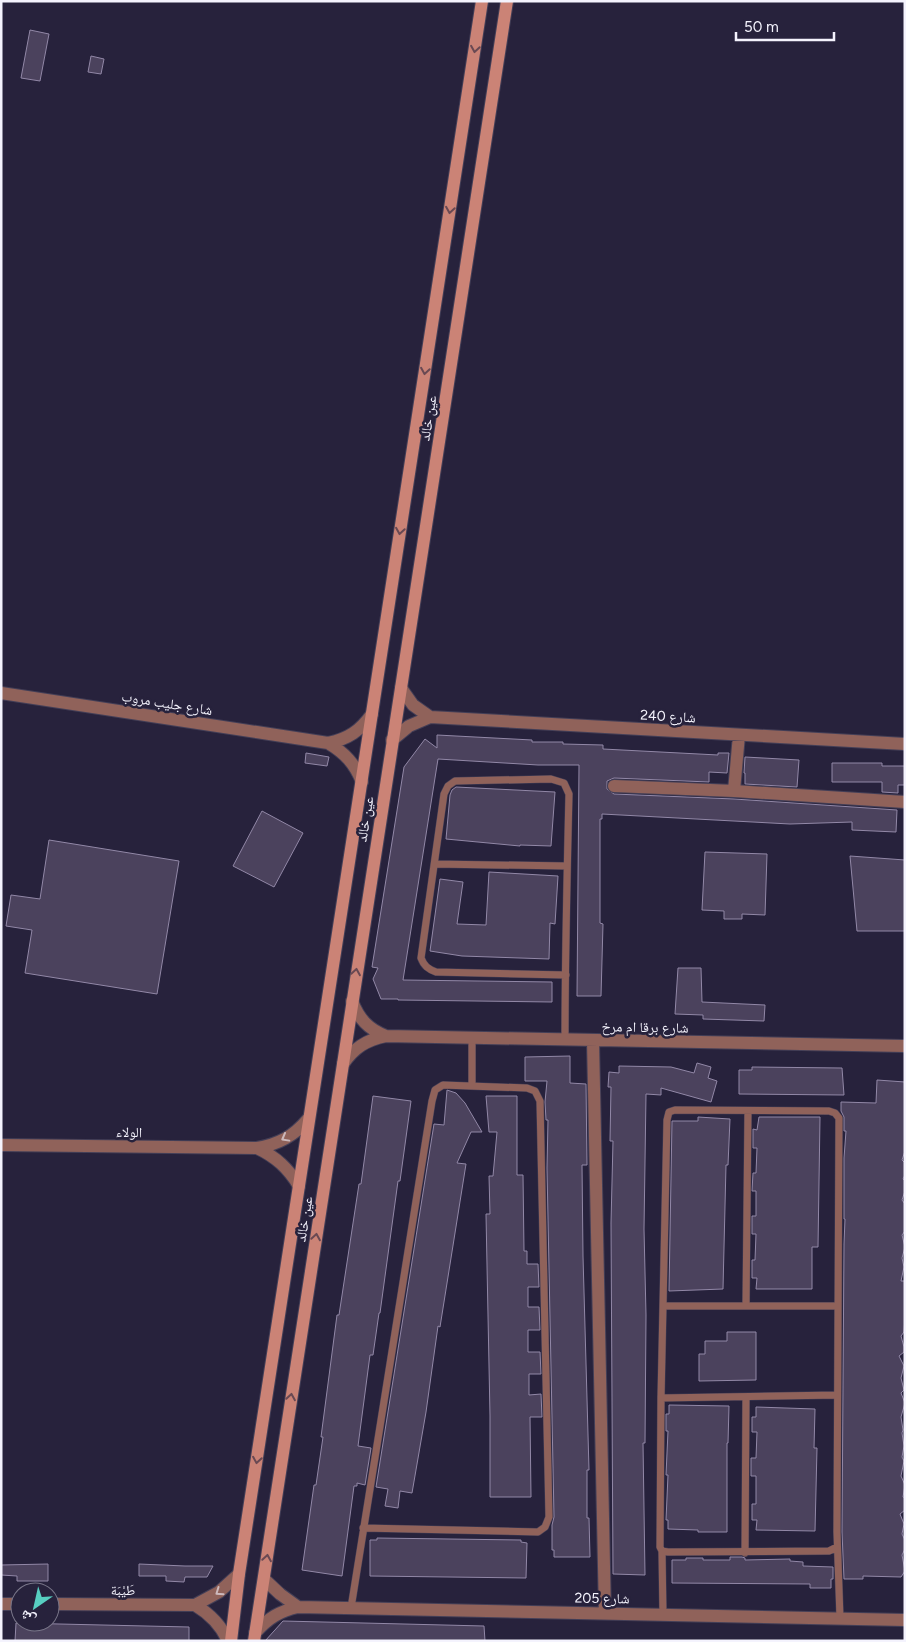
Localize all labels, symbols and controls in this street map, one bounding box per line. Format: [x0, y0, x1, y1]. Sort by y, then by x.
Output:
scale bar [736, 10, 834, 42]
text: 50 m [744, 18, 779, 36]
one-way arrow [470, 45, 480, 54]
one-way arrow [445, 206, 456, 214]
one-way arrow [420, 367, 431, 375]
street label: عين خالد [417, 394, 440, 442]
one-way arrow [396, 527, 406, 536]
street label: شارع جليب مروب [120, 688, 214, 720]
street label: شارع 240 [640, 707, 696, 727]
street label: عين خالد [354, 795, 377, 843]
one-way arrow [351, 968, 361, 977]
street label: شارع برقا ام مرخ [601, 1018, 689, 1038]
street label: الولاء [116, 1124, 142, 1141]
one-way arrow [282, 1132, 291, 1142]
street label: عين خالد [293, 1195, 316, 1243]
one-way arrow [310, 1232, 321, 1240]
one-way arrow [286, 1393, 296, 1402]
one-way arrow [252, 1456, 263, 1464]
one-way arrow [261, 1554, 271, 1562]
north arrow [10, 1582, 60, 1632]
street label: طَيْبَة [111, 1582, 135, 1599]
one-way arrow [215, 1586, 225, 1595]
street label: شارع 205 [574, 1590, 630, 1608]
text: ش [17, 1606, 39, 1629]

